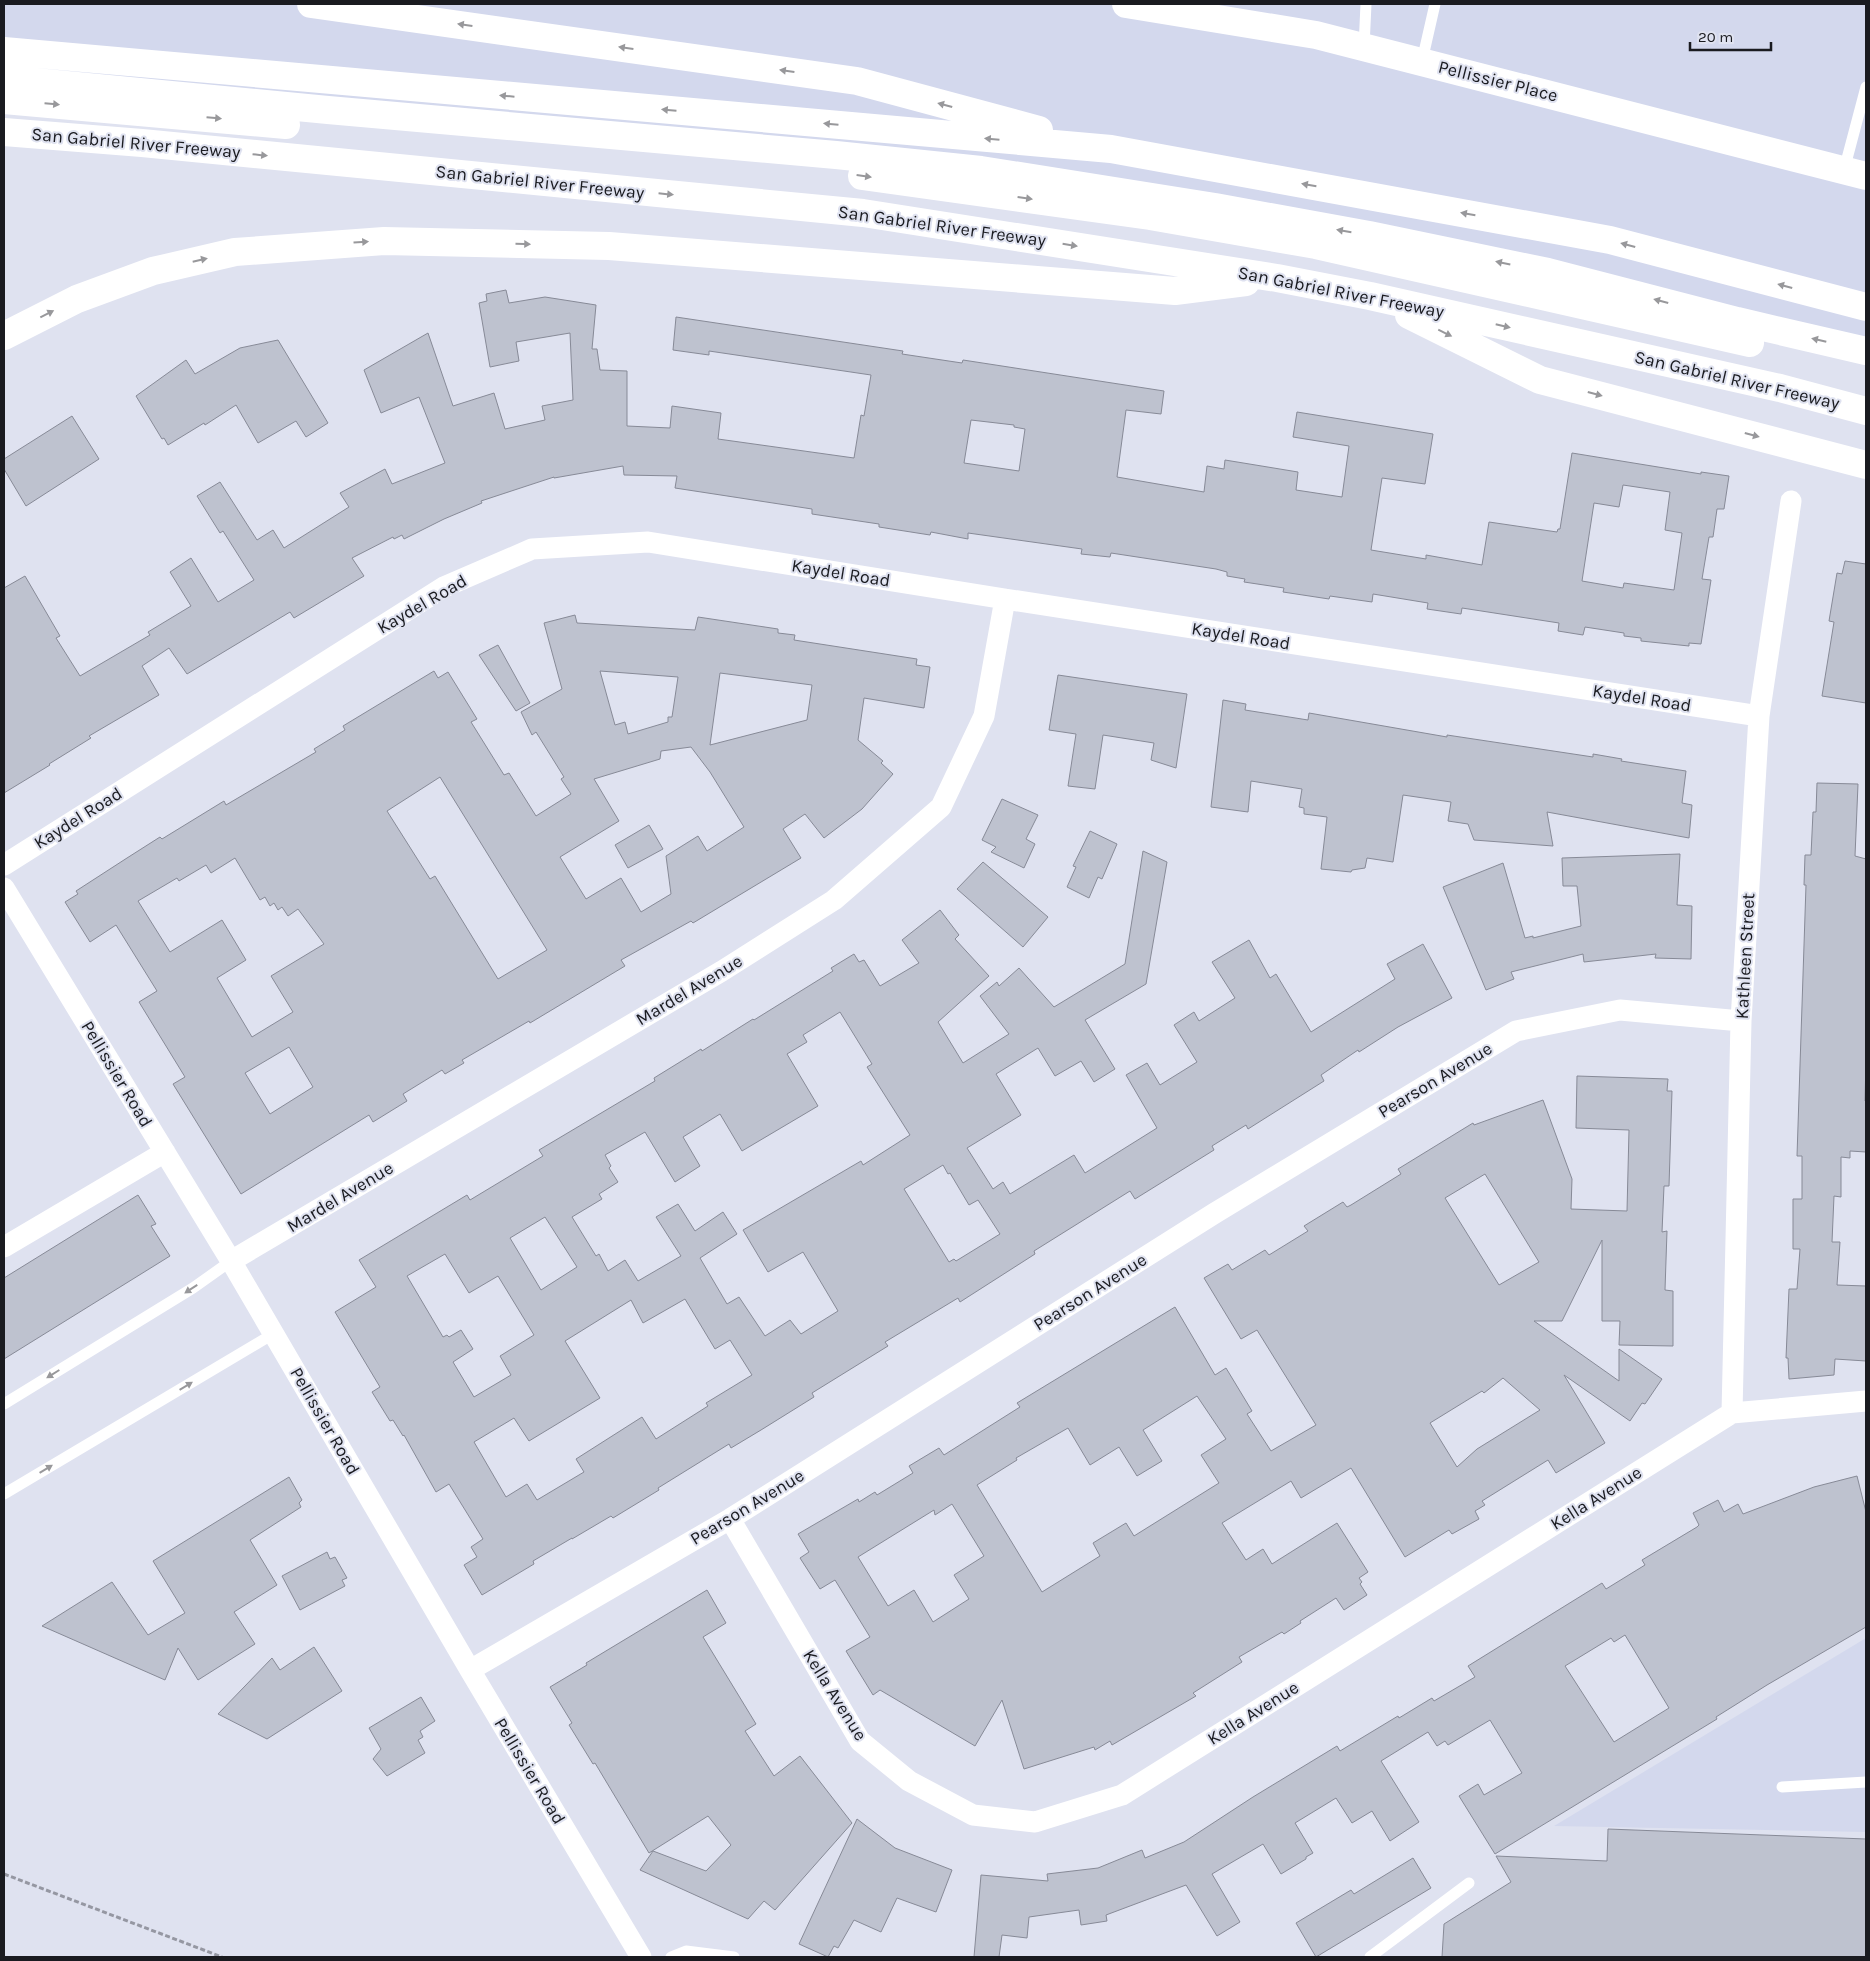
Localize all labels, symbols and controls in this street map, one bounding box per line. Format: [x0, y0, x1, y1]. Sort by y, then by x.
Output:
scale bar [1690, 20, 1771, 52]
one-way arrow [457, 21, 473, 29]
text: 20 m [1698, 28, 1733, 46]
one-way arrow [618, 44, 634, 52]
street label: Pellissier Place [1436, 56, 1560, 106]
one-way arrow [778, 67, 794, 75]
one-way arrow [499, 92, 515, 100]
one-way arrow [45, 100, 61, 108]
one-way arrow [938, 100, 953, 108]
one-way arrow [660, 106, 676, 114]
one-way arrow [206, 114, 222, 122]
one-way arrow [822, 120, 838, 128]
street label: San Gabriel River Freeway [31, 123, 242, 163]
one-way arrow [984, 134, 1000, 142]
one-way arrow [253, 151, 269, 159]
street label: San Gabriel River Freeway [435, 160, 646, 204]
one-way arrow [856, 172, 872, 180]
one-way arrow [1300, 181, 1316, 189]
one-way arrow [658, 190, 674, 198]
one-way arrow [1017, 195, 1033, 203]
street label: San Gabriel River Freeway [837, 201, 1048, 252]
one-way arrow [1460, 210, 1476, 218]
one-way arrow [1335, 226, 1351, 234]
one-way arrow [353, 238, 369, 246]
one-way arrow [516, 240, 532, 248]
one-way arrow [1620, 240, 1635, 248]
one-way arrow [1062, 242, 1078, 250]
one-way arrow [192, 256, 207, 264]
one-way arrow [1496, 259, 1511, 267]
street label: San Gabriel River Freeway [1236, 261, 1447, 323]
one-way arrow [1778, 281, 1793, 289]
one-way arrow [1653, 297, 1668, 305]
one-way arrow [40, 310, 54, 318]
one-way arrow [1495, 322, 1510, 330]
one-way arrow [1438, 329, 1452, 337]
one-way arrow [1811, 336, 1826, 344]
street label: San Gabriel River Freeway [1632, 346, 1842, 414]
one-way arrow [1587, 390, 1602, 398]
one-way arrow [1744, 431, 1759, 439]
street label: Kaydel Road [790, 554, 892, 592]
street label: Kaydel Road [373, 570, 471, 638]
street label: Kaydel Road [1190, 617, 1292, 655]
street label: Kaydel Road [1591, 679, 1693, 717]
street label: Kaydel Road [30, 782, 126, 854]
street label: Kathleen Street [1731, 892, 1759, 1020]
street label: Mardel Avenue [632, 950, 746, 1030]
street label: Pellissier Road [77, 1017, 157, 1131]
street label: Pearson Avenue [1374, 1037, 1496, 1123]
street label: Mardel Avenue [283, 1157, 397, 1237]
street label: Pearson Avenue [1029, 1248, 1151, 1336]
one-way arrow [184, 1284, 198, 1293]
street label: Pellissier Road [285, 1363, 365, 1479]
one-way arrow [46, 1369, 59, 1379]
one-way arrow [179, 1382, 192, 1391]
street label: Kella Avenue [1546, 1461, 1646, 1535]
one-way arrow [39, 1464, 52, 1473]
street label: Pearson Avenue [686, 1464, 808, 1550]
street label: Kella Avenue [798, 1645, 872, 1745]
street label: Kella Avenue [1203, 1676, 1303, 1750]
street label: Pellissier Road [490, 1714, 570, 1828]

